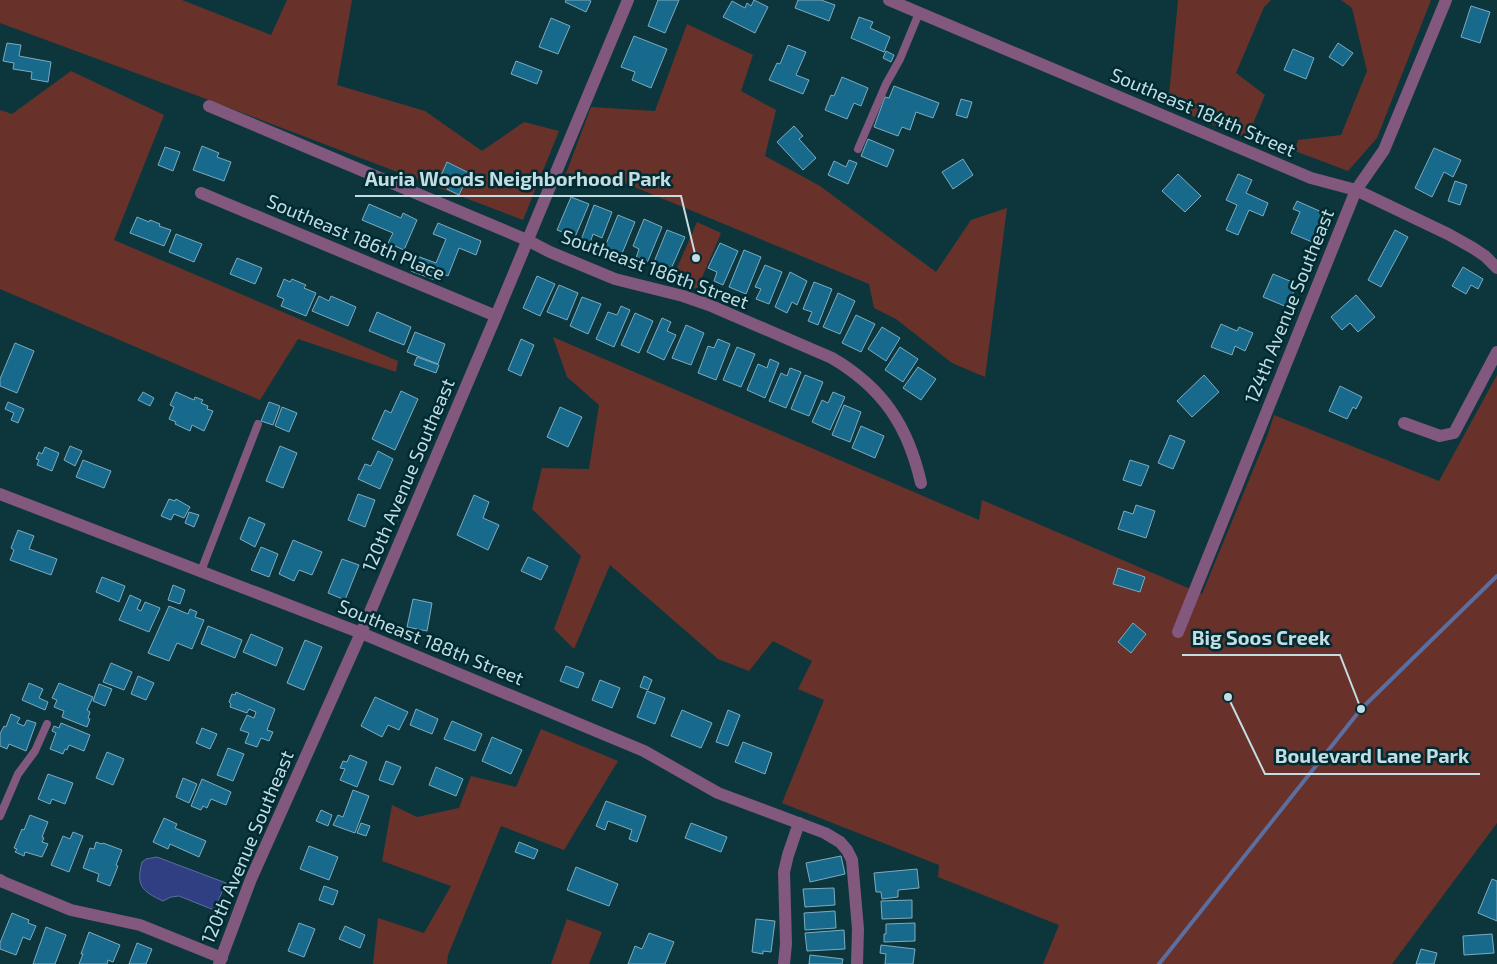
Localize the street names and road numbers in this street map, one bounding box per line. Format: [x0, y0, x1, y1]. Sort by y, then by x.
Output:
street label: Southeast 184th Street [1107, 62, 1299, 161]
street label: Southeast 186th Place [264, 189, 449, 285]
street label: 124th Avenue Southeast [1239, 205, 1338, 407]
street label: Southeast 186th Street [558, 224, 752, 313]
street label: 120th Avenue Southeast [356, 375, 459, 575]
street label: Southeast 188th Street [335, 594, 527, 689]
street label: 120th Avenue Southeast [195, 747, 298, 947]

